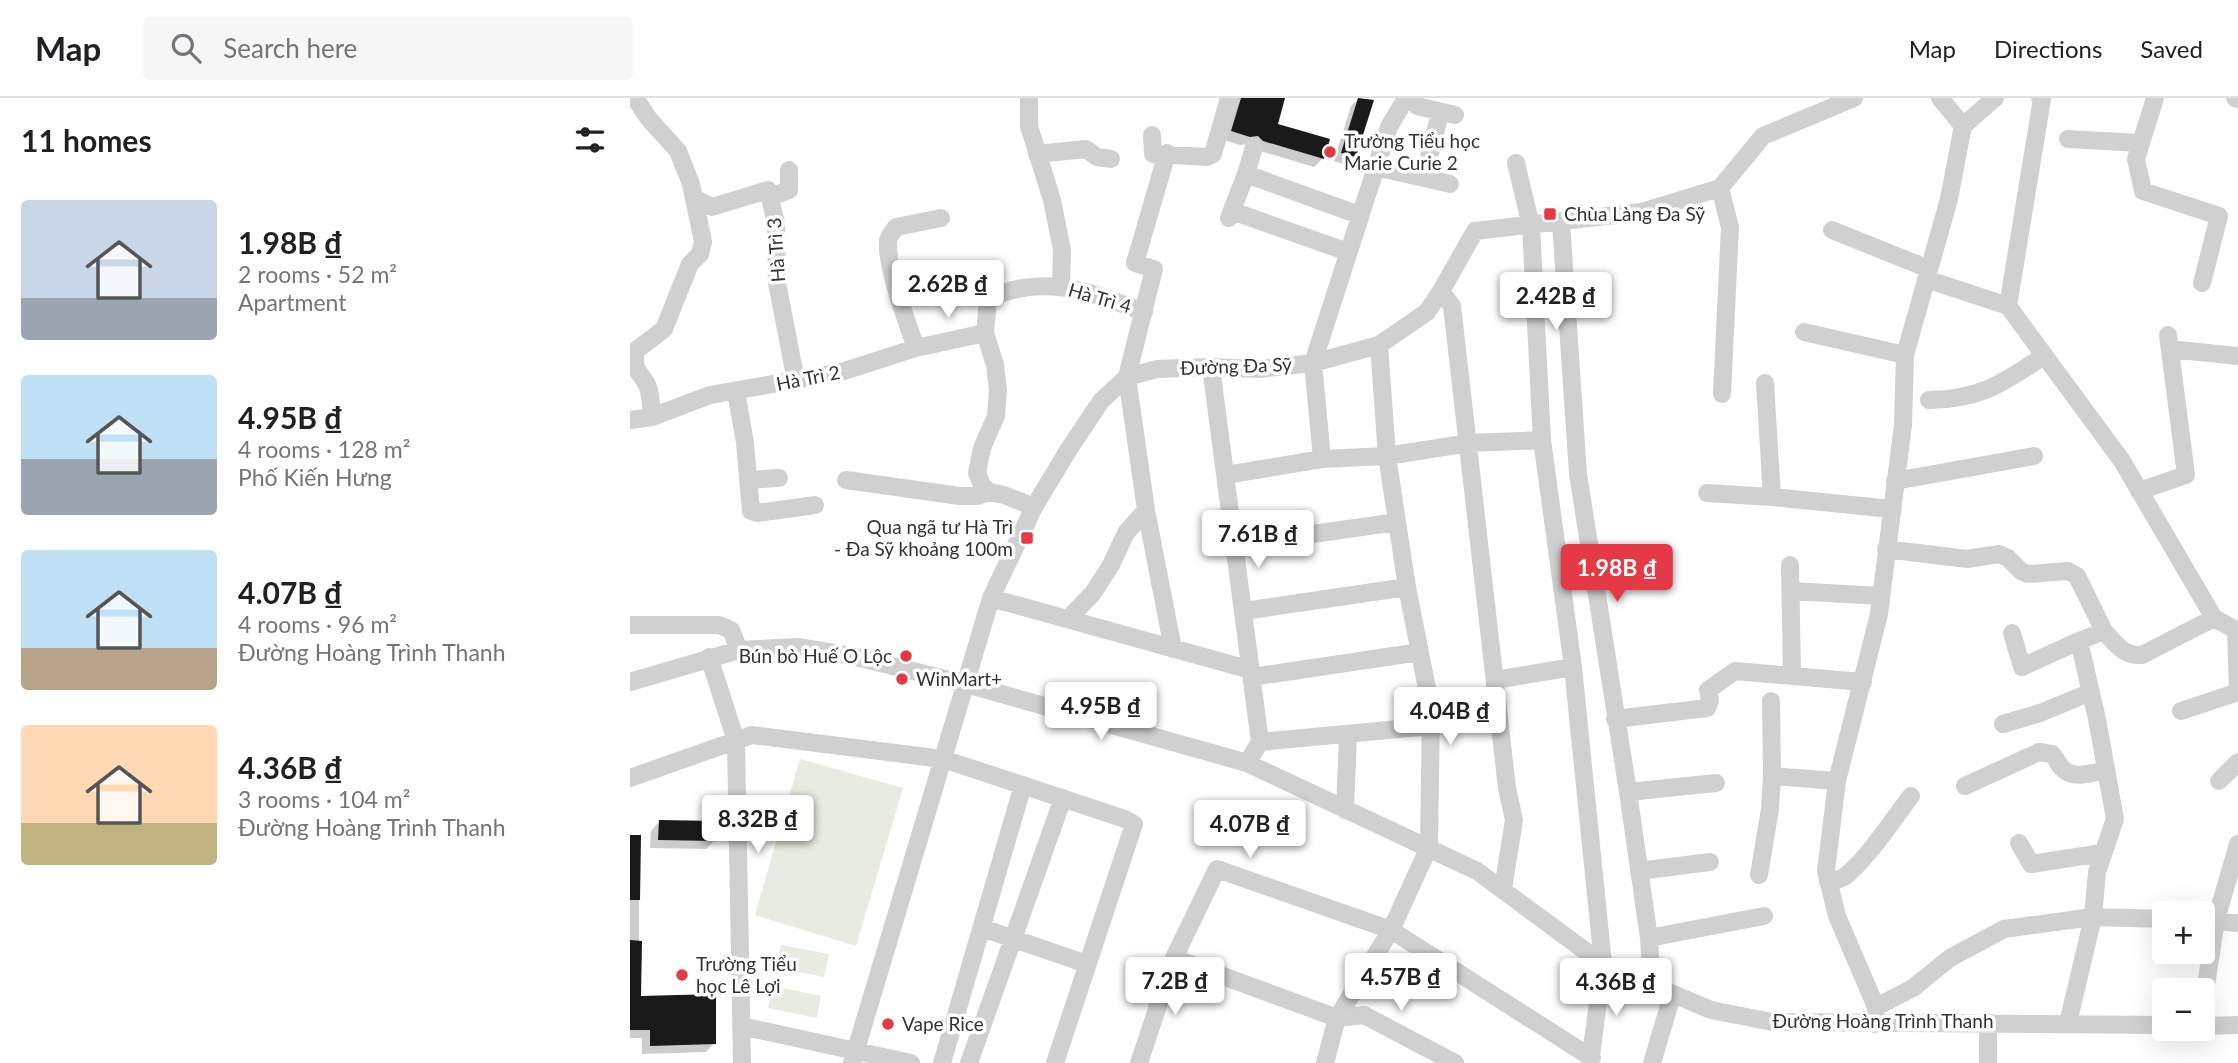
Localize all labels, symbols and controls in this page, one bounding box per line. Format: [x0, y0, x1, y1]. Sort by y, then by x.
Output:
search box [143, 17, 633, 80]
text: Map [35, 28, 101, 68]
icon: search [167, 29, 205, 67]
text: Search here [223, 32, 357, 64]
text: Map [1909, 34, 1956, 63]
text: Directions [1994, 34, 2102, 63]
text: Saved [2140, 34, 2203, 63]
icon: filters [571, 121, 609, 159]
text: 11 homes [21, 122, 152, 158]
place label: Trường Tiểu học Marie Curie 2 [1344, 129, 1480, 174]
marker: Trường Tiểu học Marie Curie 2 [1322, 144, 1338, 160]
place label: Chùa Làng Đa Sỹ [1564, 202, 1705, 225]
marker: Chùa Làng Đa Sỹ [1542, 206, 1558, 222]
street label: Hà Trì 3 [762, 217, 789, 283]
text: 1.98B ₫ [238, 224, 343, 260]
icon: home [77, 228, 161, 312]
text: 2 rooms · 52 m² [238, 260, 397, 288]
pin: 2.62B ₫ [883, 260, 1013, 320]
text: 2.62B ₫ [908, 269, 988, 297]
pin: 2.42B ₫ [1491, 272, 1621, 332]
street label: Hà Trì 4 [1066, 278, 1134, 317]
text: 2.42B ₫ [1516, 281, 1596, 309]
text: Apartment [238, 288, 346, 316]
street label: Đường Đa Sỹ [1180, 352, 1292, 379]
street label: Hà Trì 2 [774, 360, 842, 395]
text: 4.95B ₫ [238, 399, 343, 435]
icon: home [77, 403, 161, 487]
text: 4 rooms · 128 m² [238, 435, 410, 463]
text: Phố Kiến Hưng [238, 463, 392, 491]
pin: 7.61B ₫ [1193, 510, 1323, 570]
place label: Qua ngã tư Hà Trì - Đa Sỹ khoảng 100m [834, 515, 1013, 560]
text: 7.61B ₫ [1218, 519, 1298, 547]
marker: Qua ngã tư Hà Trì - Đa Sỹ khoảng 100m [1019, 530, 1035, 546]
pin: 1.98B ₫ [1552, 545, 1682, 604]
text: 1.98B ₫ [1577, 553, 1657, 581]
text: 4.07B ₫ [238, 574, 343, 610]
icon: home [77, 578, 161, 662]
text: 4 rooms · 96 m² [238, 610, 397, 638]
text: Đường Hoàng Trình Thanh [238, 638, 506, 666]
place label: Bún bò Huế O Lộc [739, 644, 892, 667]
marker: Bún bò Huế O Lộc [898, 648, 914, 664]
place label: WinMart+ [916, 667, 1002, 690]
marker: WinMart+ [894, 671, 910, 687]
pin: 4.95B ₫ [1036, 682, 1166, 742]
pin: 4.04B ₫ [1385, 688, 1515, 747]
text: 4.95B ₫ [1061, 691, 1141, 719]
text: 4.04B ₫ [1410, 696, 1490, 724]
text: 4.36B ₫ [238, 749, 343, 785]
icon: home [77, 753, 161, 837]
text: 3 rooms · 104 m² [238, 785, 410, 813]
pin: 8.32B ₫ [693, 796, 823, 855]
pin: 4.07B ₫ [1185, 800, 1315, 860]
text: 8.32B ₫ [718, 804, 798, 832]
text: 4.07B ₫ [1210, 809, 1290, 837]
text: Đường Hoàng Trình Thanh [238, 813, 506, 841]
map controls [2152, 901, 2215, 1041]
button: + [2152, 901, 2215, 964]
place label: Trường Tiểu học Lê Lợi [696, 952, 797, 997]
pin: 4.57B ₫ [1336, 954, 1466, 1013]
pin: 7.2B ₫ [1118, 958, 1232, 1017]
pin: 4.36B ₫ [1551, 958, 1681, 1018]
text: 4.57B ₫ [1361, 962, 1441, 990]
text: 7.2B ₫ [1141, 966, 1209, 994]
marker: Trường Tiểu học Lê Lợi [674, 967, 690, 983]
text: 4.36B ₫ [1576, 967, 1656, 995]
button: − [2152, 978, 2215, 1041]
street label: Đường Hoàng Trình Thanh [1773, 1009, 1994, 1032]
place label: Vape Rice [902, 1012, 984, 1035]
marker: Vape Rice [880, 1016, 896, 1032]

